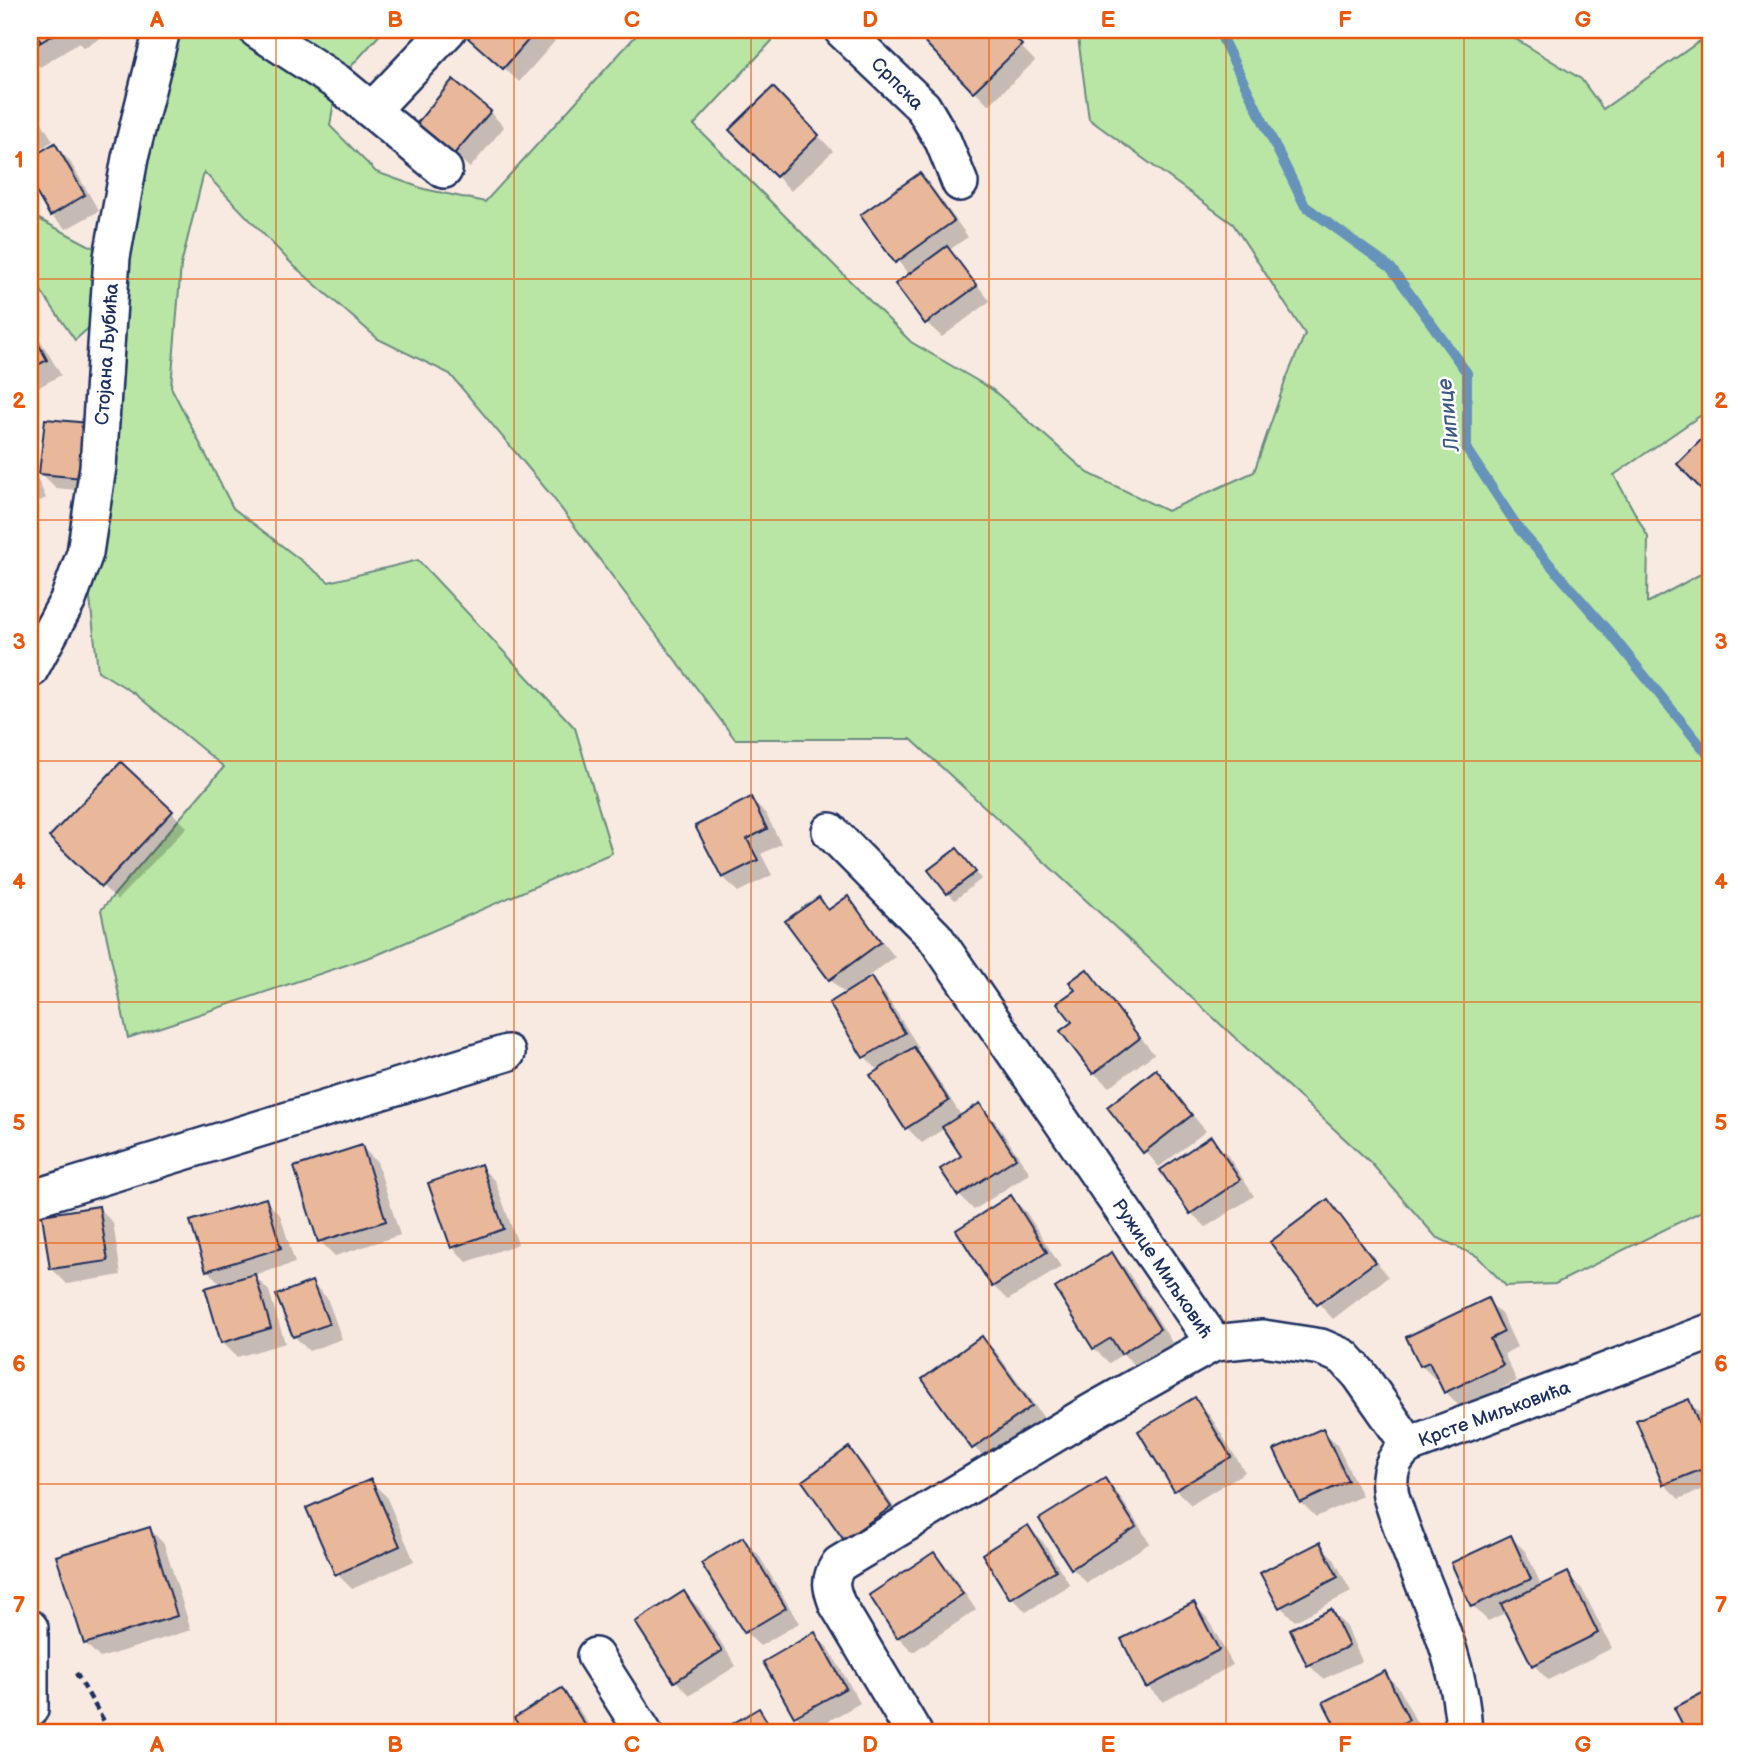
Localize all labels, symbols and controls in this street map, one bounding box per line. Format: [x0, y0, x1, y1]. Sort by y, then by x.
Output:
text: A [149, 6, 165, 34]
text: B [387, 6, 403, 34]
text: C [624, 6, 640, 34]
text: D [862, 6, 878, 34]
text: E [1101, 6, 1116, 34]
text: F [1338, 6, 1352, 34]
text: G [1575, 6, 1592, 34]
street label: Српска [866, 53, 928, 115]
text: 1 [14, 146, 24, 174]
text: 1 [1716, 146, 1726, 174]
street label: Стојана Љубића [91, 282, 124, 426]
water label: Липице [1432, 377, 1465, 455]
text: 2 [12, 387, 26, 415]
text: 2 [1714, 387, 1728, 415]
text: 3 [12, 628, 26, 656]
text: 3 [1714, 628, 1728, 656]
text: 4 [12, 868, 26, 896]
text: 4 [1714, 868, 1728, 896]
text: 5 [12, 1109, 26, 1137]
text: 5 [1714, 1109, 1728, 1137]
street label: Ружице Миљковић [1107, 1195, 1217, 1343]
text: 6 [12, 1350, 26, 1378]
text: 6 [1714, 1350, 1728, 1378]
street label: Крсте Миљковића [1415, 1376, 1574, 1453]
text: 7 [13, 1591, 26, 1619]
text: 7 [1715, 1591, 1728, 1619]
text: A [149, 1731, 165, 1759]
text: B [387, 1731, 403, 1759]
text: C [624, 1731, 640, 1759]
text: D [862, 1731, 878, 1759]
text: E [1101, 1731, 1116, 1759]
text: F [1338, 1731, 1352, 1759]
text: G [1575, 1731, 1592, 1759]

